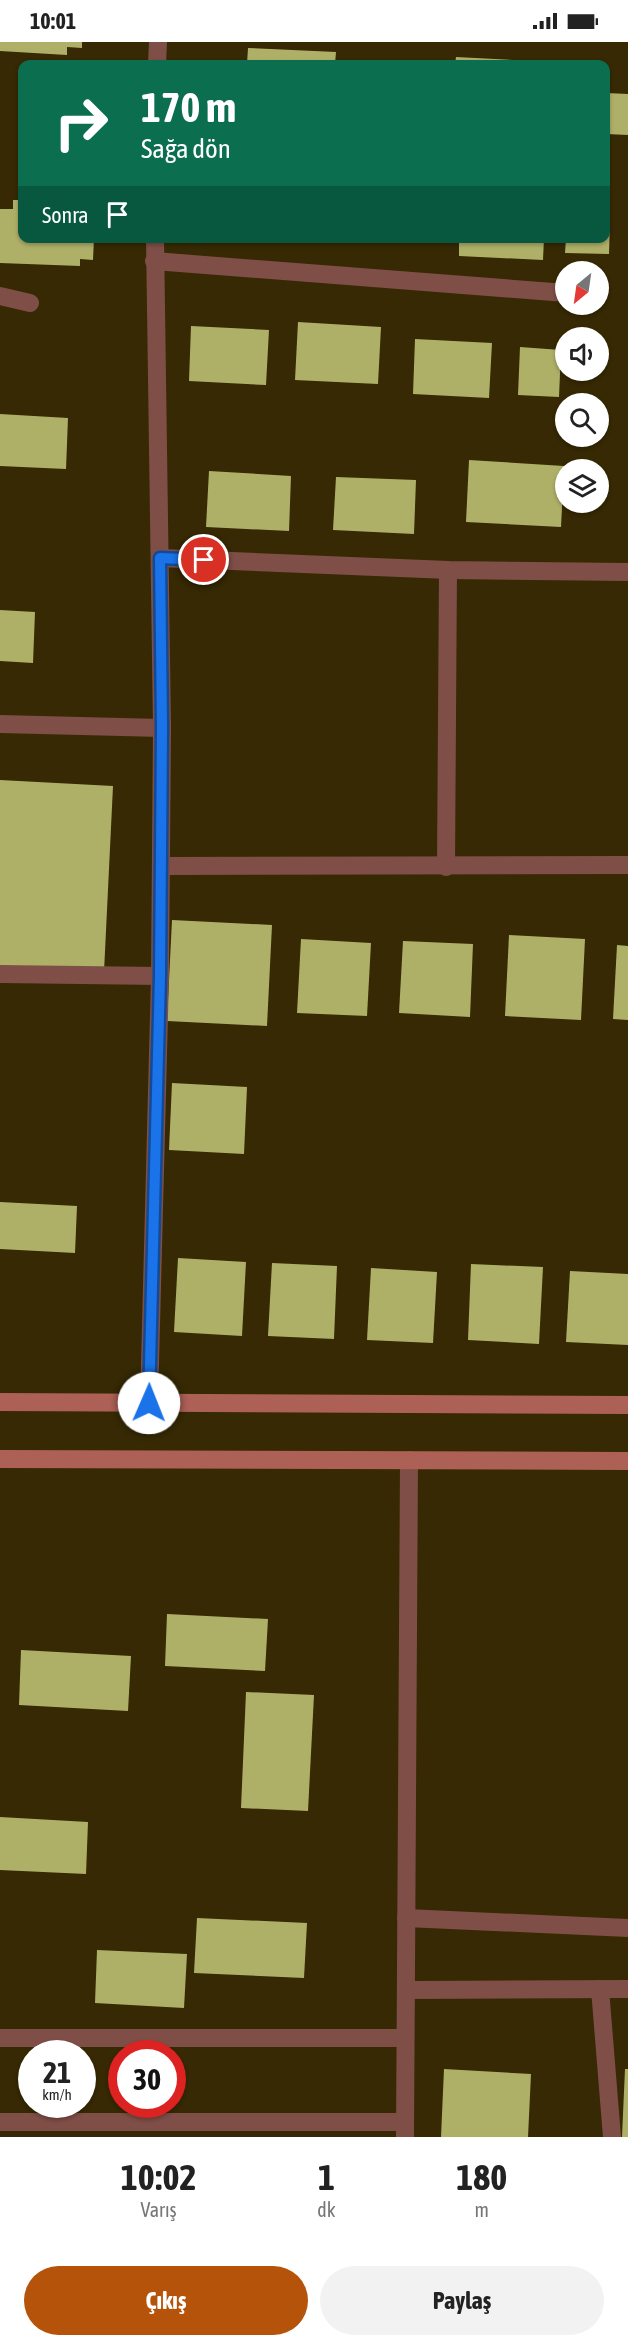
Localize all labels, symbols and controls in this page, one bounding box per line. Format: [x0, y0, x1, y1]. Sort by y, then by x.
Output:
text: 10:01 [30, 8, 76, 34]
text: 170 m [141, 83, 236, 131]
icon: right [42, 84, 120, 162]
text: Sağa dön [141, 133, 231, 164]
icon: arrive [101, 198, 134, 231]
text: Sonra [42, 202, 89, 228]
north arrow [555, 261, 609, 315]
map controls [555, 261, 609, 513]
button: sound [555, 327, 609, 381]
button: search [555, 393, 609, 447]
button: layers [555, 459, 609, 513]
pin [178, 534, 229, 585]
icon: arrive [187, 543, 220, 576]
position arrow [117, 1371, 181, 1435]
speed limit sign: 30 [108, 2040, 186, 2118]
text: 21 [43, 2055, 71, 2089]
text: km/h [42, 2086, 72, 2103]
text: 10:02 [121, 2156, 196, 2198]
text: 1 [318, 2156, 335, 2198]
text: 180 [456, 2156, 507, 2198]
text: Varış [141, 2198, 177, 2221]
text: dk [317, 2198, 336, 2221]
text: m [475, 2198, 489, 2221]
button: Çıkış [24, 2266, 308, 2335]
button: Paylaş [320, 2266, 604, 2335]

